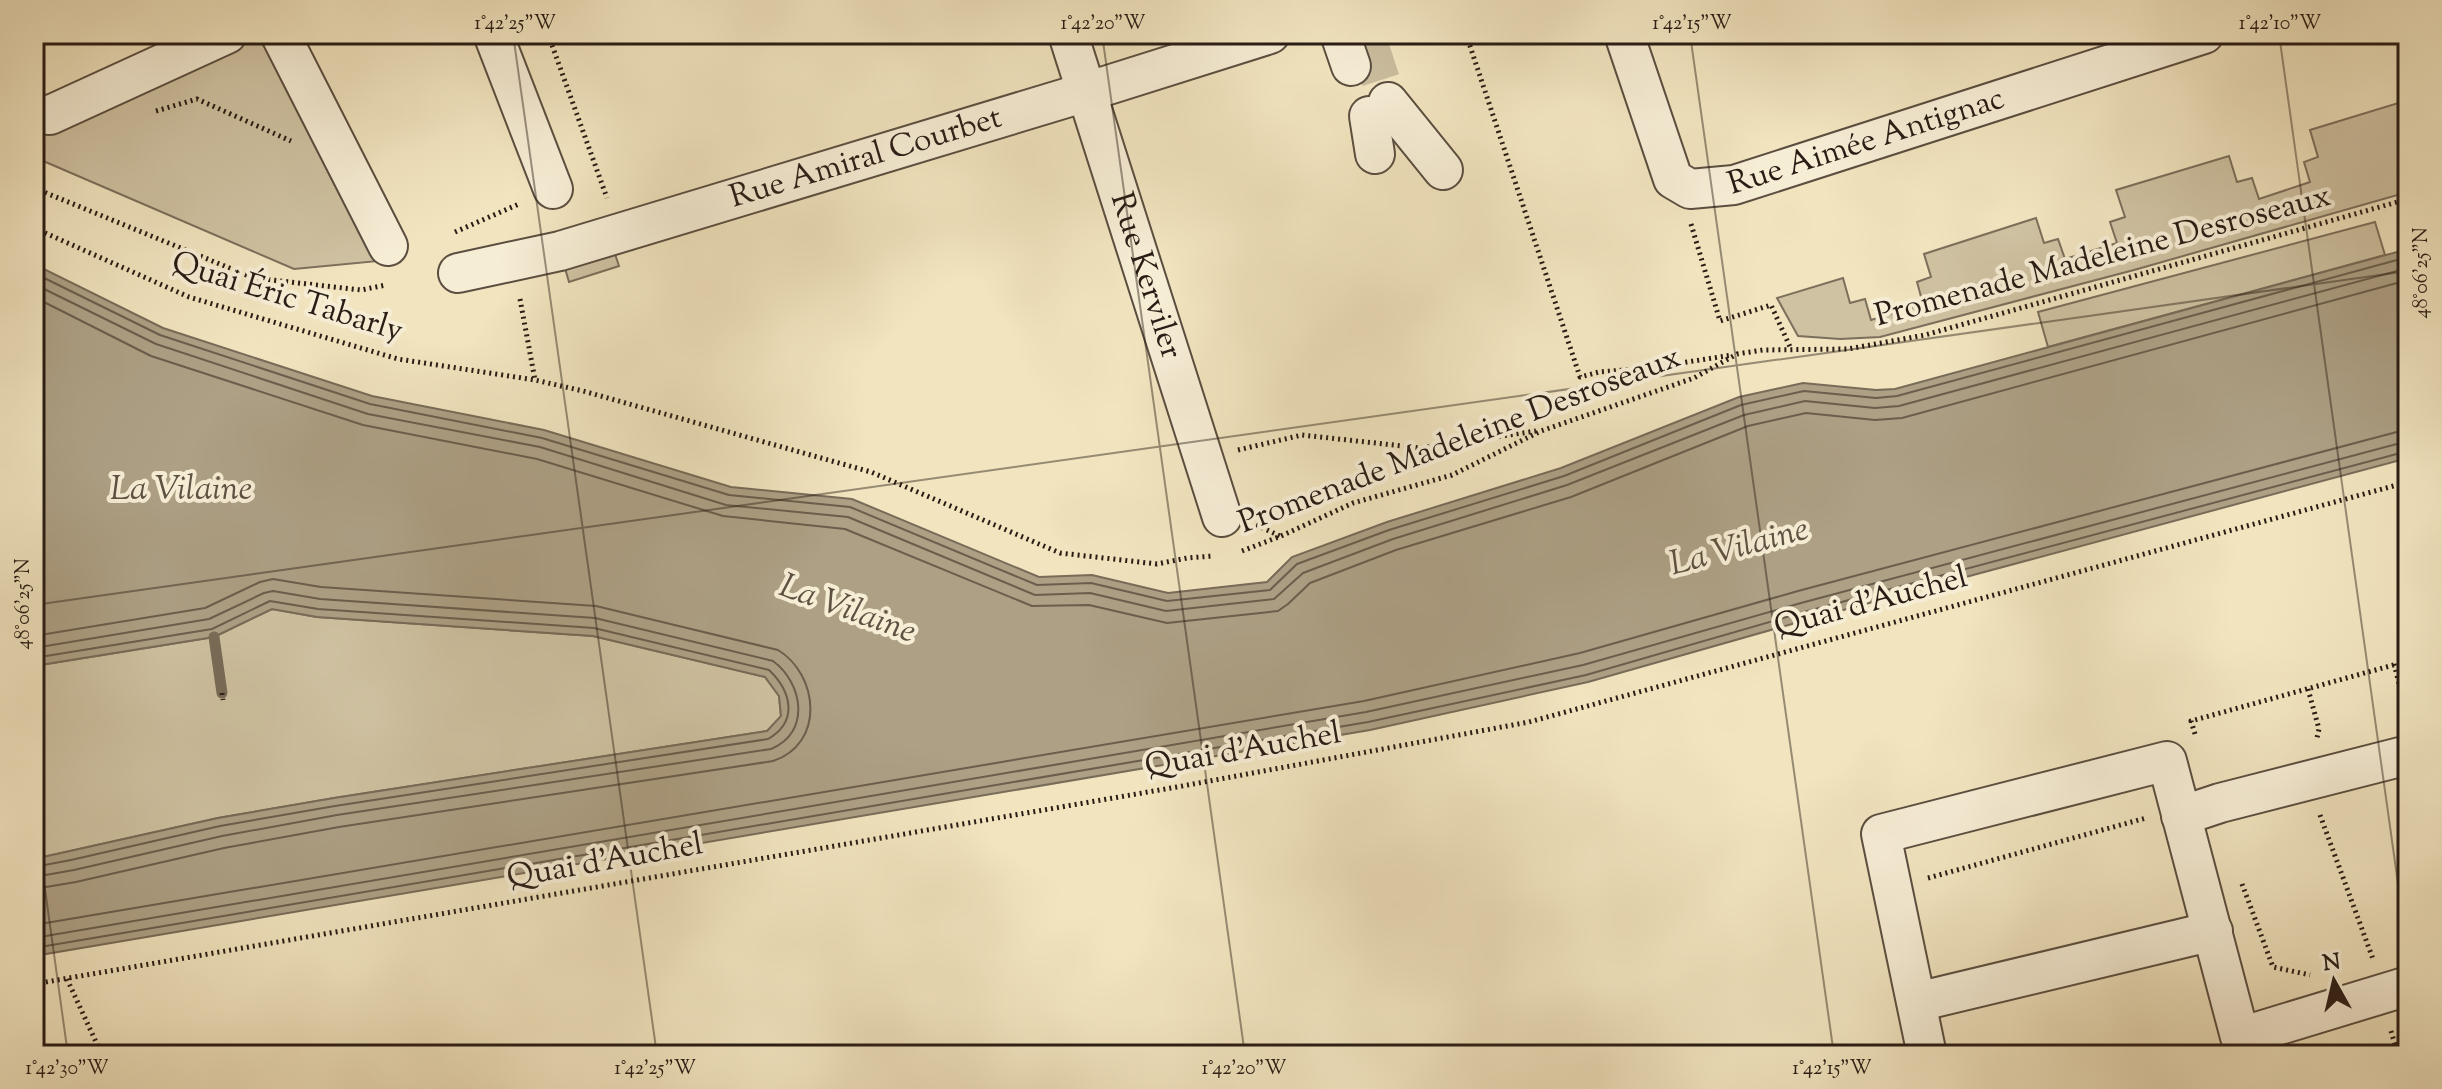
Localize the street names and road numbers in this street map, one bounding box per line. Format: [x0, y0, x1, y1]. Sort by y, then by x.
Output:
street label: Rue Aimée Antignac [1722, 77, 2010, 208]
street label: Rue Amiral Courbet [724, 96, 1008, 221]
street label: Promenade Madeleine Desroseaux [1870, 174, 2336, 340]
street label: Rue Kerviler [1097, 187, 1193, 365]
street label: Quai Éric Tabarly [166, 241, 408, 355]
street label: Promenade Madeleine Desroseaux [1232, 335, 1688, 547]
street label: Quai d'Auchel [1769, 555, 1973, 651]
street label: Quai d'Auchel [1141, 711, 1345, 791]
street label: Quai d'Auchel [503, 822, 707, 902]

